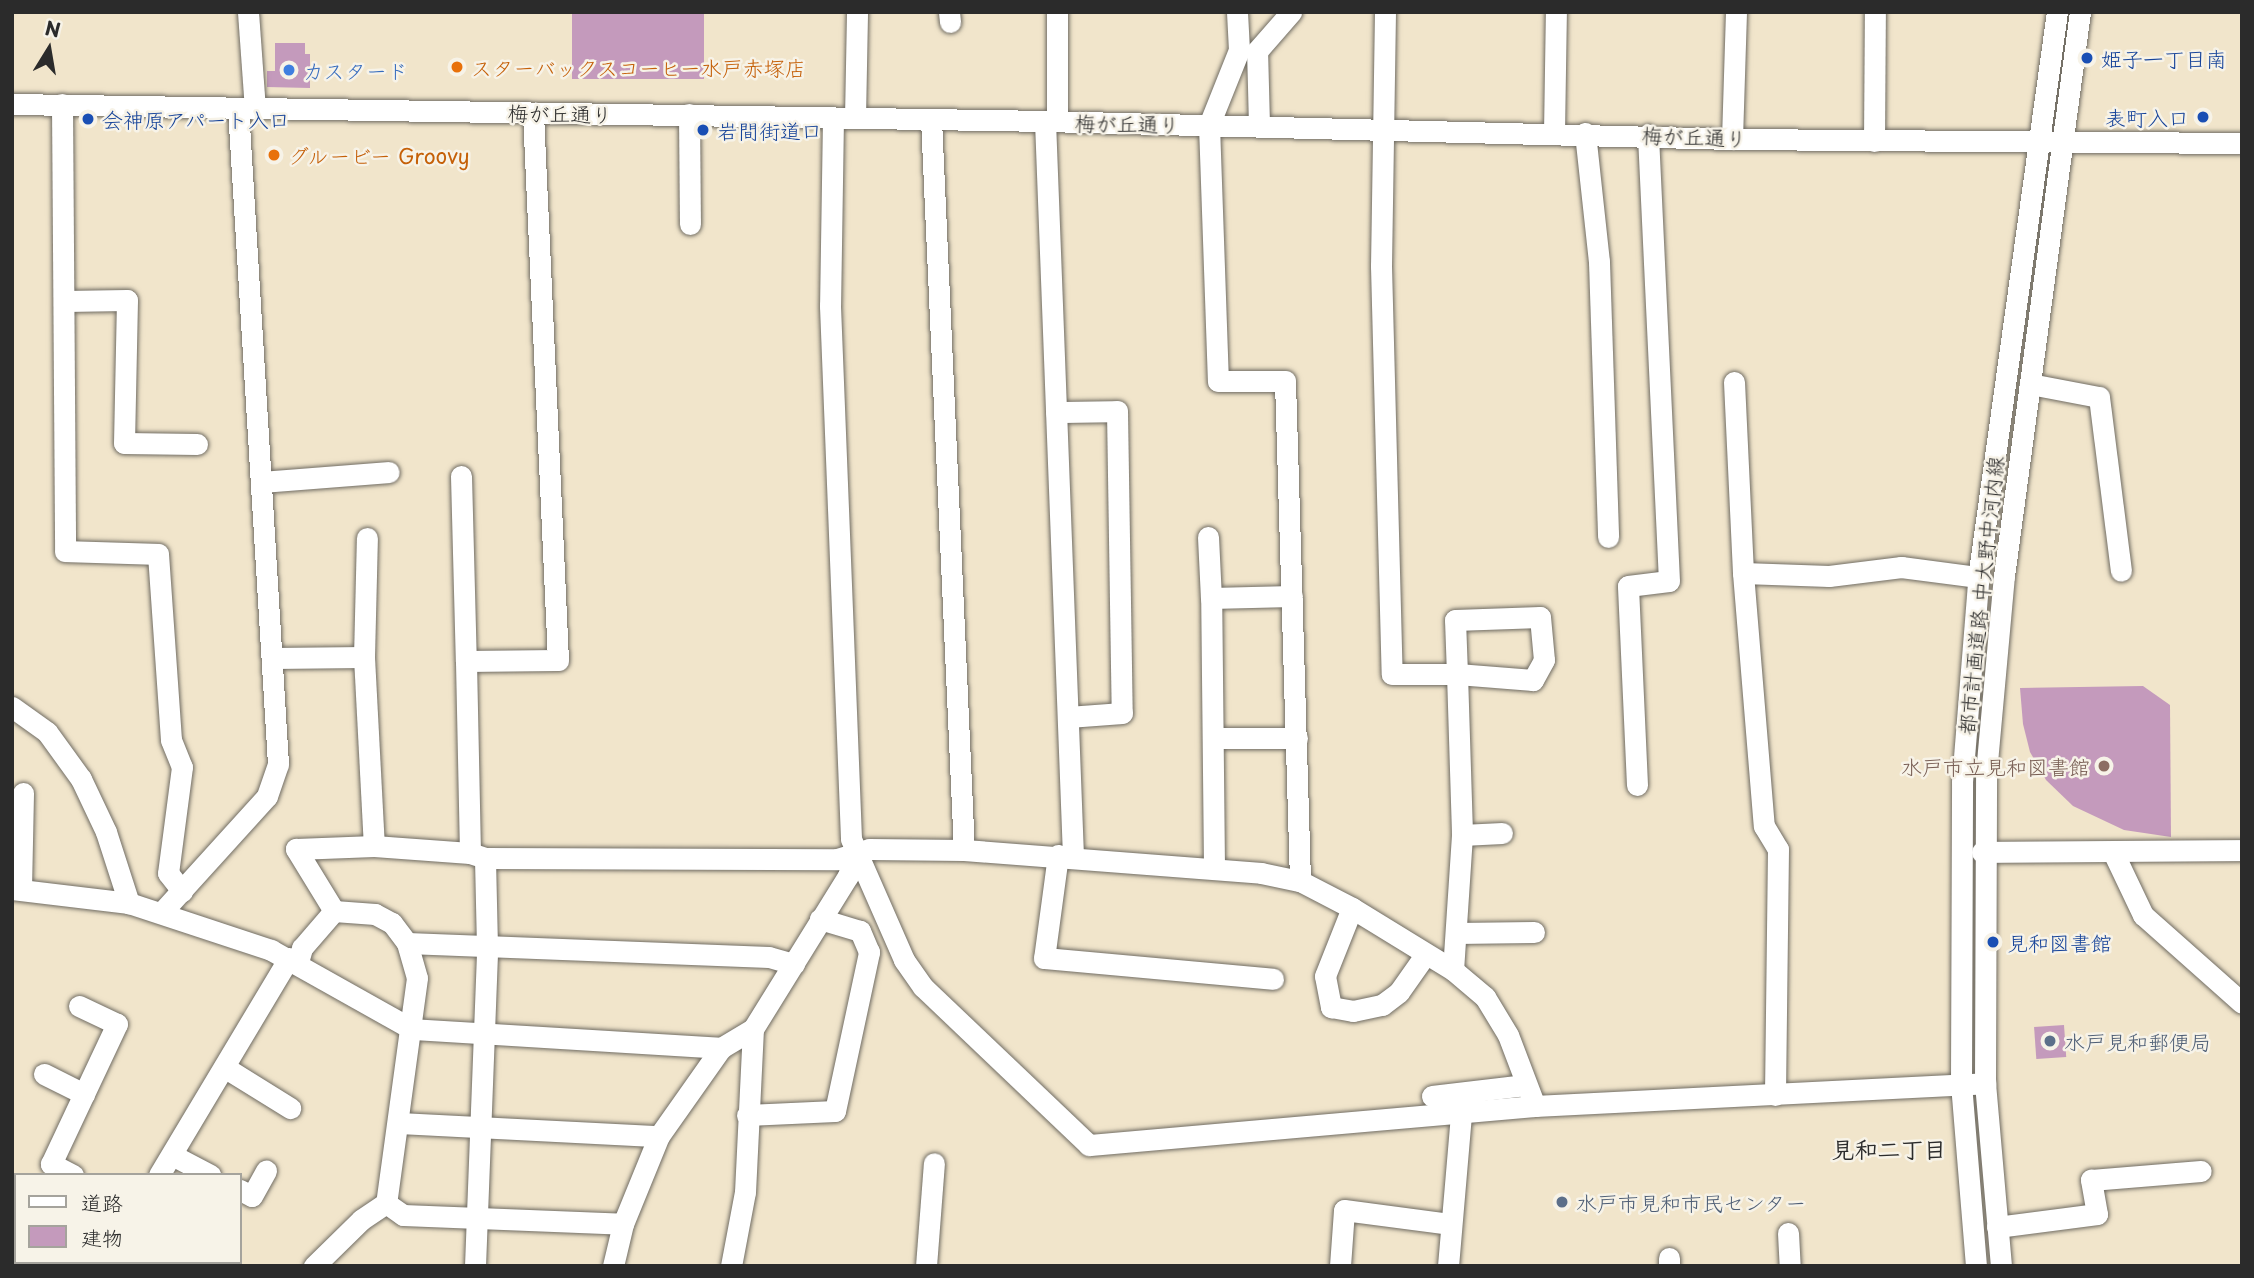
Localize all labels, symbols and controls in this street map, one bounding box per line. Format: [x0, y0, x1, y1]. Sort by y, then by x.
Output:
text: N [43, 13, 63, 44]
north arrow [14, 14, 84, 84]
place label: 姫子一丁目南 [2101, 45, 2227, 71]
marker: 姫子一丁目南 [2079, 50, 2095, 66]
place label: スターバックスコーヒー水戸赤塚店 [471, 54, 806, 80]
place label: カスタード [303, 57, 408, 83]
marker: スターバックスコーヒー水戸赤塚店 [449, 59, 465, 75]
marker: カスタード [281, 62, 297, 78]
street label: 梅が丘通り [507, 99, 613, 127]
place label: 表町入口 [2105, 104, 2189, 130]
place label: 会神原アパート入口 [102, 106, 291, 132]
street label: 梅が丘通り [1074, 109, 1180, 137]
marker: 表町入口 [2195, 109, 2211, 125]
marker: 会神原アパート入口 [80, 111, 96, 127]
place label: 岩間街道口 [717, 117, 822, 143]
marker: 岩間街道口 [695, 122, 711, 138]
street label: 梅が丘通り [1641, 122, 1747, 150]
place label: グルービー Groovy [288, 142, 471, 168]
marker: グルービー Groovy [266, 147, 282, 163]
street label: 都市計画道路 中大野中河内線 [1953, 455, 2007, 735]
place label: 水戸市立見和図書館 [1901, 753, 2090, 779]
marker: 水戸市立見和図書館 [2096, 758, 2112, 774]
place label: 見和図書館 [2007, 929, 2112, 955]
marker: 見和図書館 [1985, 934, 2001, 950]
place label: 水戸見和郵便局 [2064, 1028, 2211, 1054]
marker: 水戸見和郵便局 [2042, 1033, 2058, 1049]
district label: 見和二丁目 [1832, 1135, 1946, 1163]
legend [14, 1173, 242, 1264]
text: 道路 [81, 1186, 123, 1218]
place label: 水戸市見和市民センター [1576, 1189, 1807, 1215]
marker: 水戸市見和市民センター [1554, 1194, 1570, 1210]
text: 建物 [81, 1221, 123, 1253]

